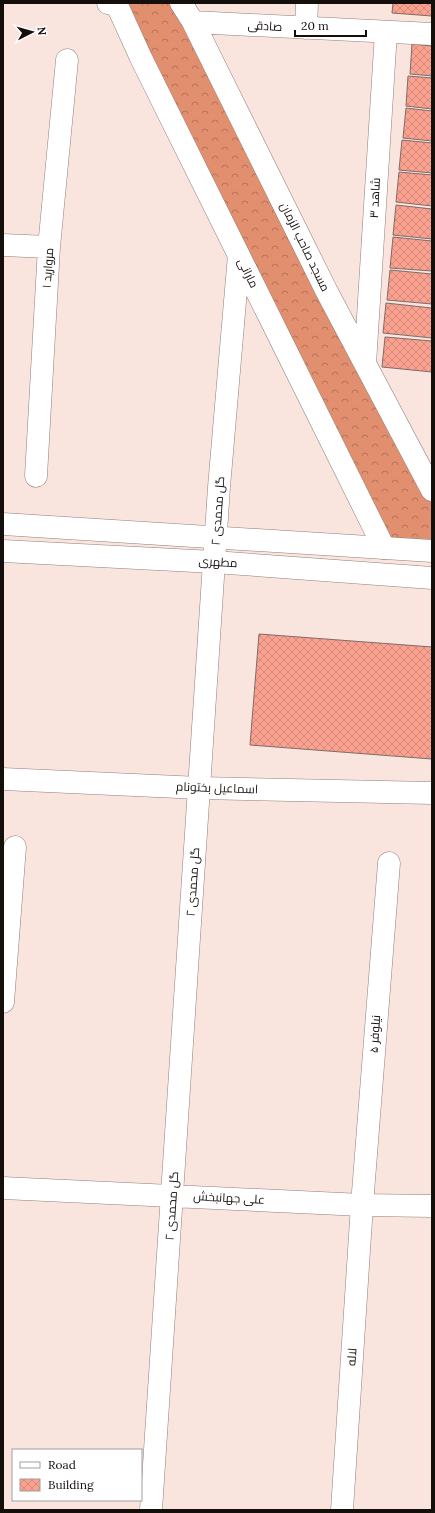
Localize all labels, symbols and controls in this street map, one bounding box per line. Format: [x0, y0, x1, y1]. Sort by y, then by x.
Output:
north arrow [12, 12, 52, 52]
scale bar [295, 12, 366, 38]
street label: صادقی [247, 17, 283, 34]
text: 20 m [301, 18, 329, 33]
text: N [35, 26, 49, 36]
street label: شاهد ۳ [366, 177, 383, 219]
street label: مسجد صاحب الزمان [277, 200, 333, 294]
street label: مروارید ۱ [39, 247, 56, 289]
street label: مارانی [235, 255, 262, 290]
street label: گل محمدی ۲ [208, 476, 227, 546]
street label: مطهری [198, 553, 238, 570]
street label: اسماعیل بختونام [176, 779, 258, 797]
street label: گل محمدی ۲ [183, 847, 202, 917]
street label: نیلوفر ۵ [366, 1015, 383, 1053]
street label: گل محمدی ۲ [162, 1171, 181, 1241]
street label: علی جهانبخش [193, 1188, 265, 1207]
street label: لاله [343, 1347, 360, 1366]
legend [12, 1449, 142, 1501]
text: Road [48, 1457, 76, 1472]
text: Building [48, 1477, 94, 1492]

